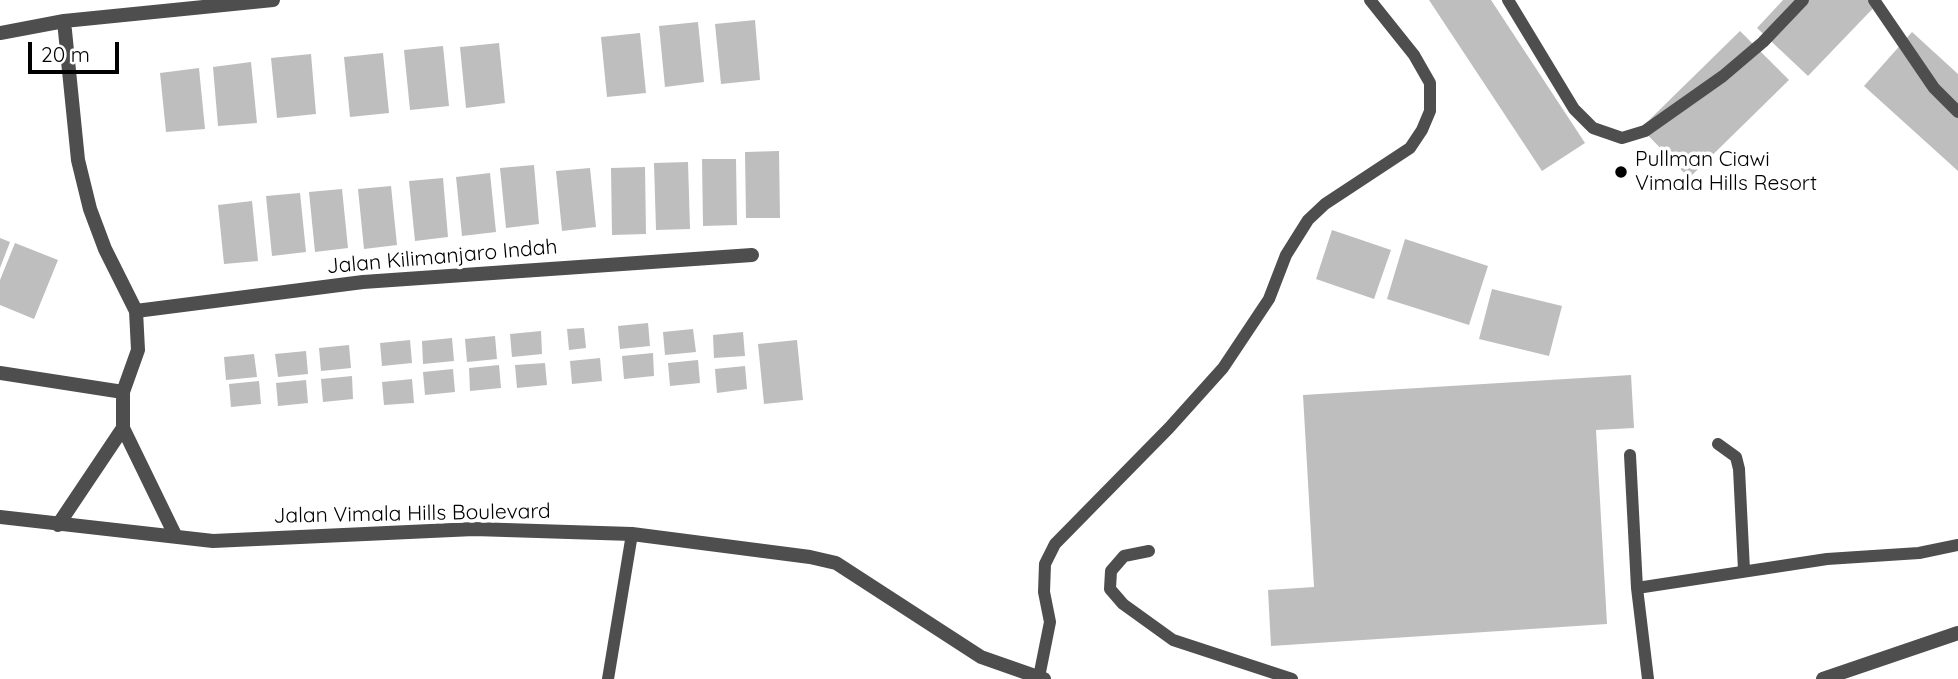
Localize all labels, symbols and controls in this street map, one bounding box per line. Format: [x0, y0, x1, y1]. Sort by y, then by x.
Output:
scale bar [32, 28, 122, 72]
text: 20 m [41, 41, 90, 67]
place label: Pullman Ciawi Vimala Hills Resort [1635, 147, 1817, 197]
marker: Pullman Ciawi Vimala Hills Resort [1613, 164, 1629, 180]
street label: Jalan Kilimanjaro Indah [326, 234, 558, 280]
street label: Jalan Vimala Hills Boulevard [273, 499, 551, 529]

